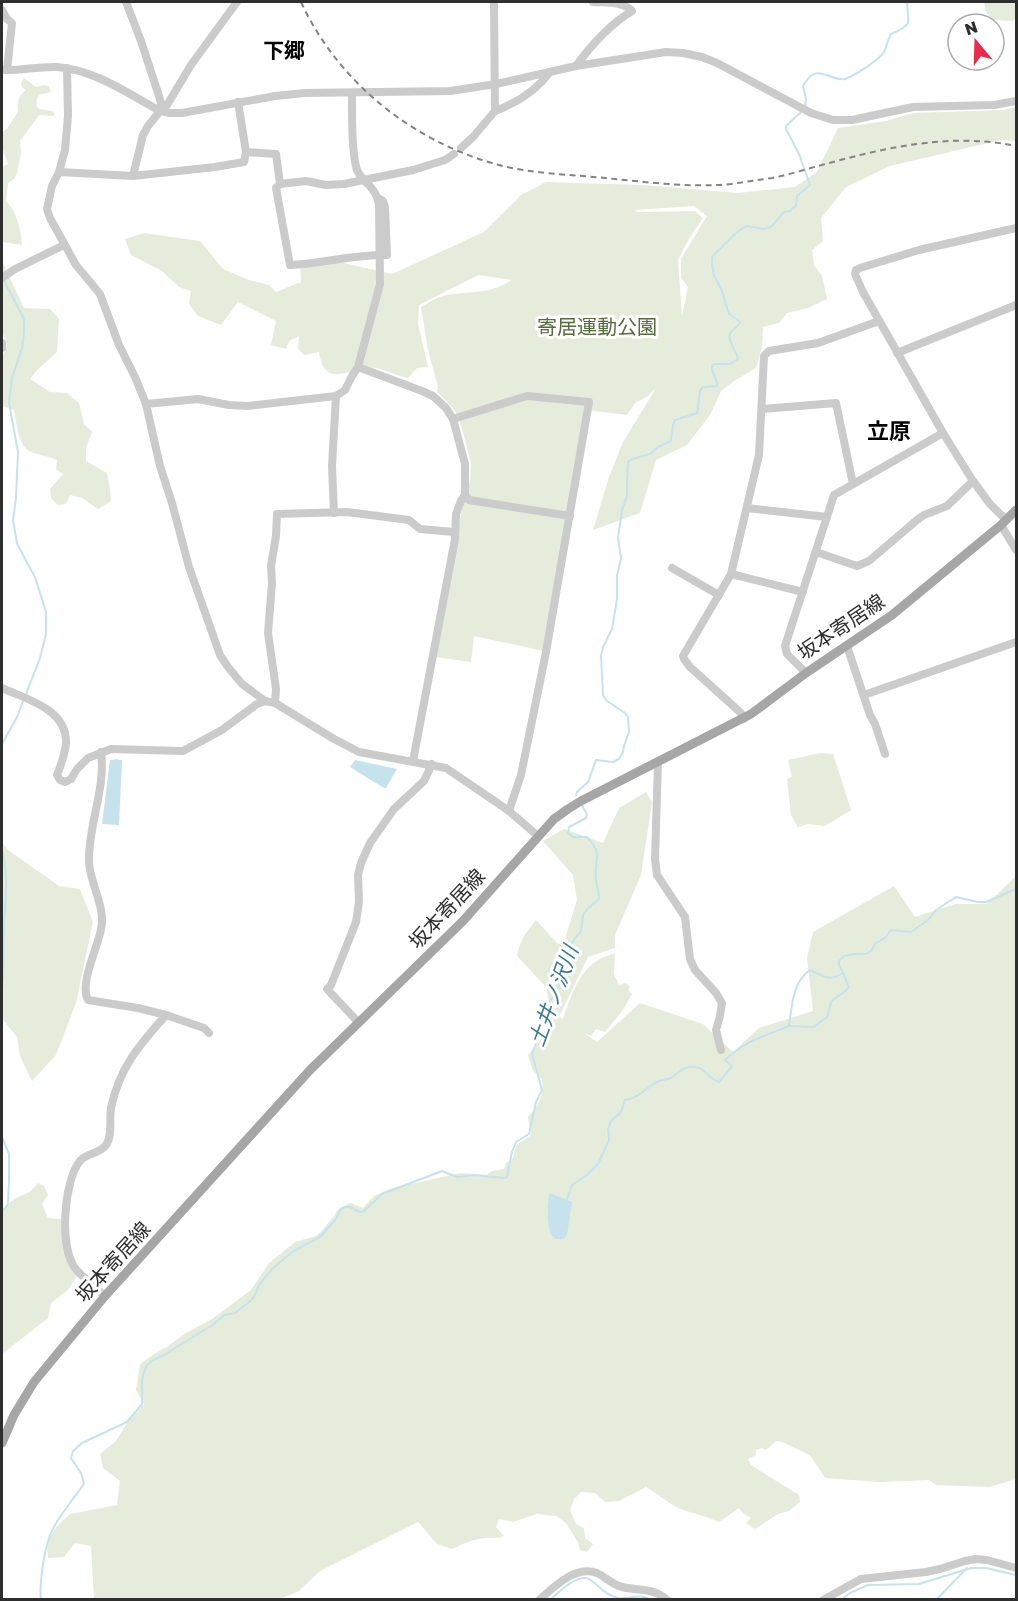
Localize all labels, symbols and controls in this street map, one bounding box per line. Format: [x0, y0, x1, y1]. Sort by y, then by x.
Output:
north arrow [946, 12, 1006, 72]
text: N [962, 16, 980, 39]
district label: 下郷 [263, 37, 305, 63]
park label: 寄居運動公園 [537, 314, 657, 338]
district label: 立原 [867, 417, 911, 444]
street label: 坂本寄居線 [792, 588, 889, 664]
street label: 坂本寄居線 [403, 864, 489, 953]
water label: 土井ノ沢川 [523, 940, 584, 1049]
street label: 坂本寄居線 [70, 1216, 155, 1307]

